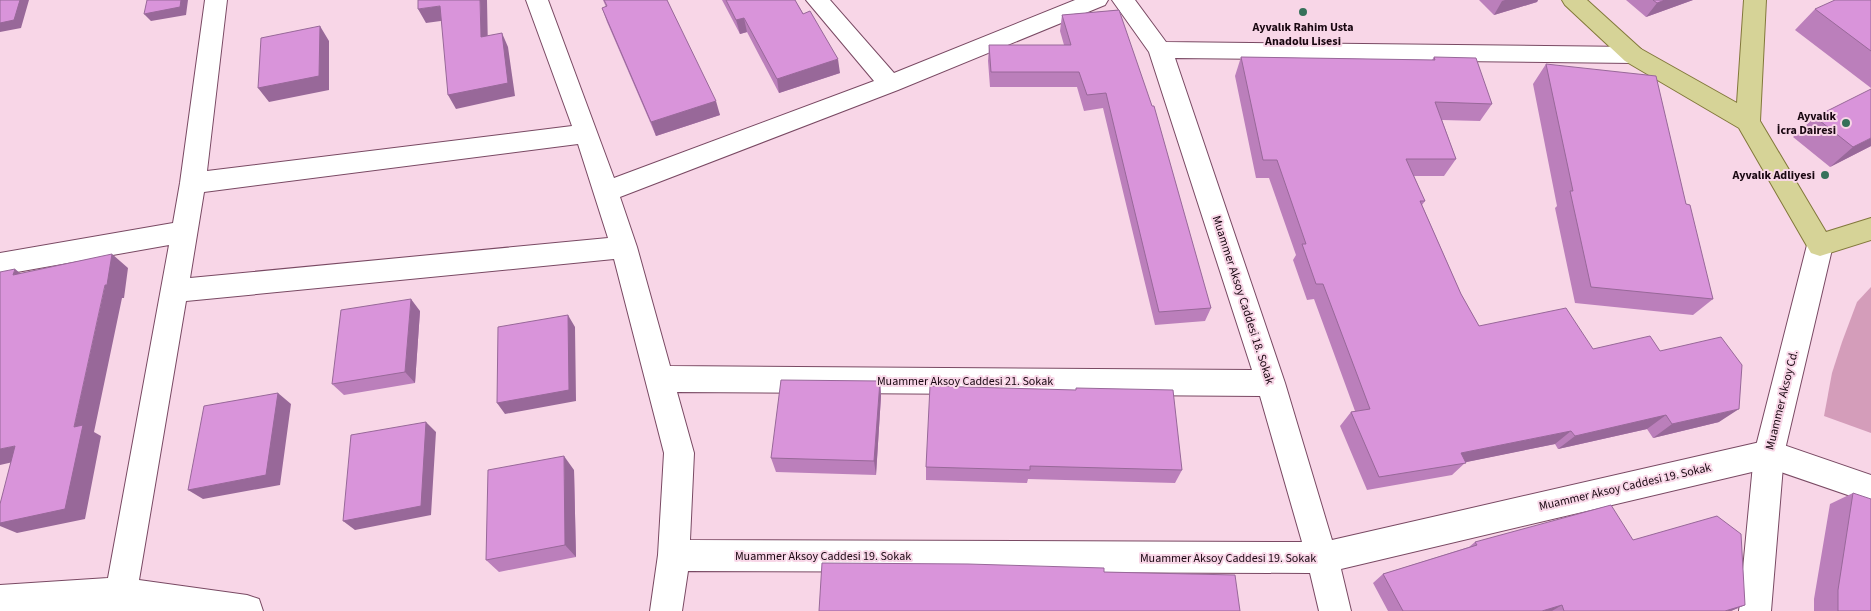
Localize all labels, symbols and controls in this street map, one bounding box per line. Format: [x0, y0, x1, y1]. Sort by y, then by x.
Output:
marker: Ayvalık Rahim Usta Anadolu Lisesi [1297, 6, 1309, 18]
place label: Ayvalık Rahim Usta Anadolu Lisesi [1251, 19, 1354, 50]
place label: Ayvalık İcra Dairesi [1777, 108, 1836, 139]
marker: Ayvalık İcra Dairesi [1840, 117, 1852, 129]
place label: Ayvalık Adliyesi [1731, 167, 1815, 184]
marker: Ayvalık Adliyesi [1819, 169, 1831, 181]
street label: Muammer Aksoy Caddesi 18. Sokak [1208, 214, 1278, 386]
street label: Muammer Aksoy Cd. [1761, 348, 1803, 452]
street label: Muammer Aksoy Caddesi 21. Sokak [877, 373, 1053, 390]
street label: Muammer Aksoy Caddesi 19. Sokak [1537, 459, 1713, 515]
street label: Muammer Aksoy Caddesi 19. Sokak [735, 548, 911, 565]
street label: Muammer Aksoy Caddesi 19. Sokak [1140, 550, 1316, 567]

